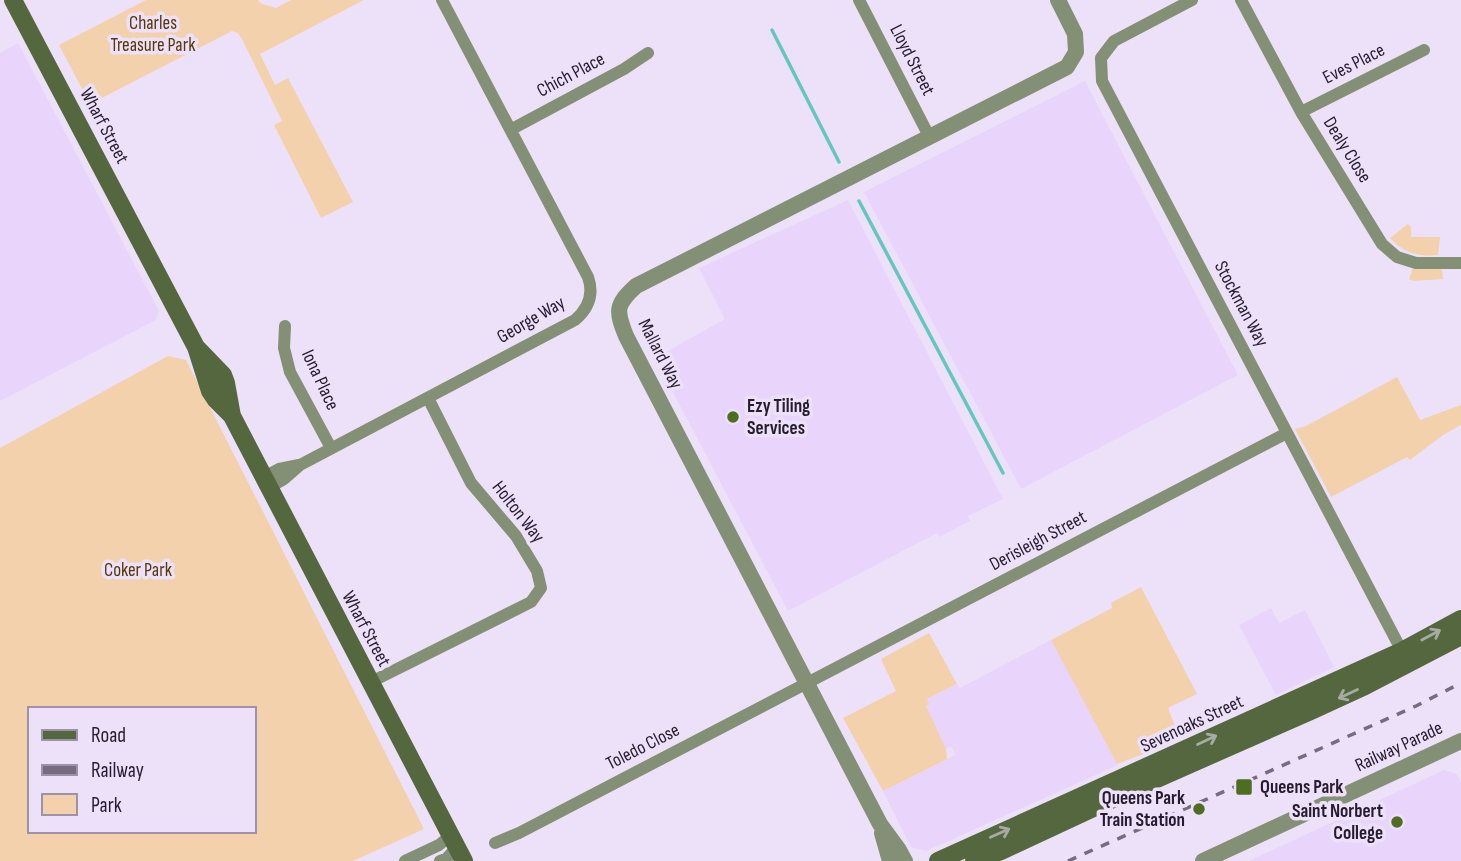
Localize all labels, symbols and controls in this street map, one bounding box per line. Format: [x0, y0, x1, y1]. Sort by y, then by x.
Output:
park label: Charles Treasure Park [111, 12, 196, 57]
street label: Lloyd Street [884, 21, 940, 99]
street label: Eves Place [1319, 39, 1389, 89]
street label: Chich Place [533, 48, 609, 102]
street label: Wharf Street [75, 84, 134, 168]
street label: Dealy Close [1318, 113, 1376, 187]
street label: Stockman Way [1209, 257, 1273, 351]
street label: George Way [493, 291, 570, 349]
street label: Mallard Way [633, 315, 688, 393]
street label: Iona Place [296, 346, 344, 414]
place label: Ezy Tiling Services [747, 395, 810, 440]
marker: Ezy Tiling Services [725, 409, 741, 425]
street label: Holton Way [487, 477, 550, 548]
street label: Derisleigh Street [986, 506, 1091, 576]
park label: Coker Park [104, 559, 173, 582]
street label: Wharf Street [337, 587, 396, 671]
one-way arrow [1421, 628, 1441, 642]
one-way arrow [1338, 688, 1359, 701]
street label: Sevenoaks Street [1137, 690, 1247, 758]
legend [28, 707, 256, 833]
street label: Railway Parade [1352, 717, 1446, 777]
street label: Toledo Close [602, 719, 684, 775]
text: Road [91, 723, 126, 748]
one-way arrow [1196, 733, 1218, 746]
text: Railway [91, 758, 144, 783]
place label: Queens Park [1260, 776, 1343, 799]
marker: Queens Park [1234, 777, 1254, 797]
place label: Queens Park Train Station [1100, 787, 1185, 832]
text: Park [91, 793, 122, 818]
place label: Saint Norbert College [1292, 800, 1383, 845]
marker: Queens Park Train Station [1191, 801, 1207, 817]
marker: Saint Norbert College [1389, 814, 1405, 830]
one-way arrow [988, 826, 1010, 839]

